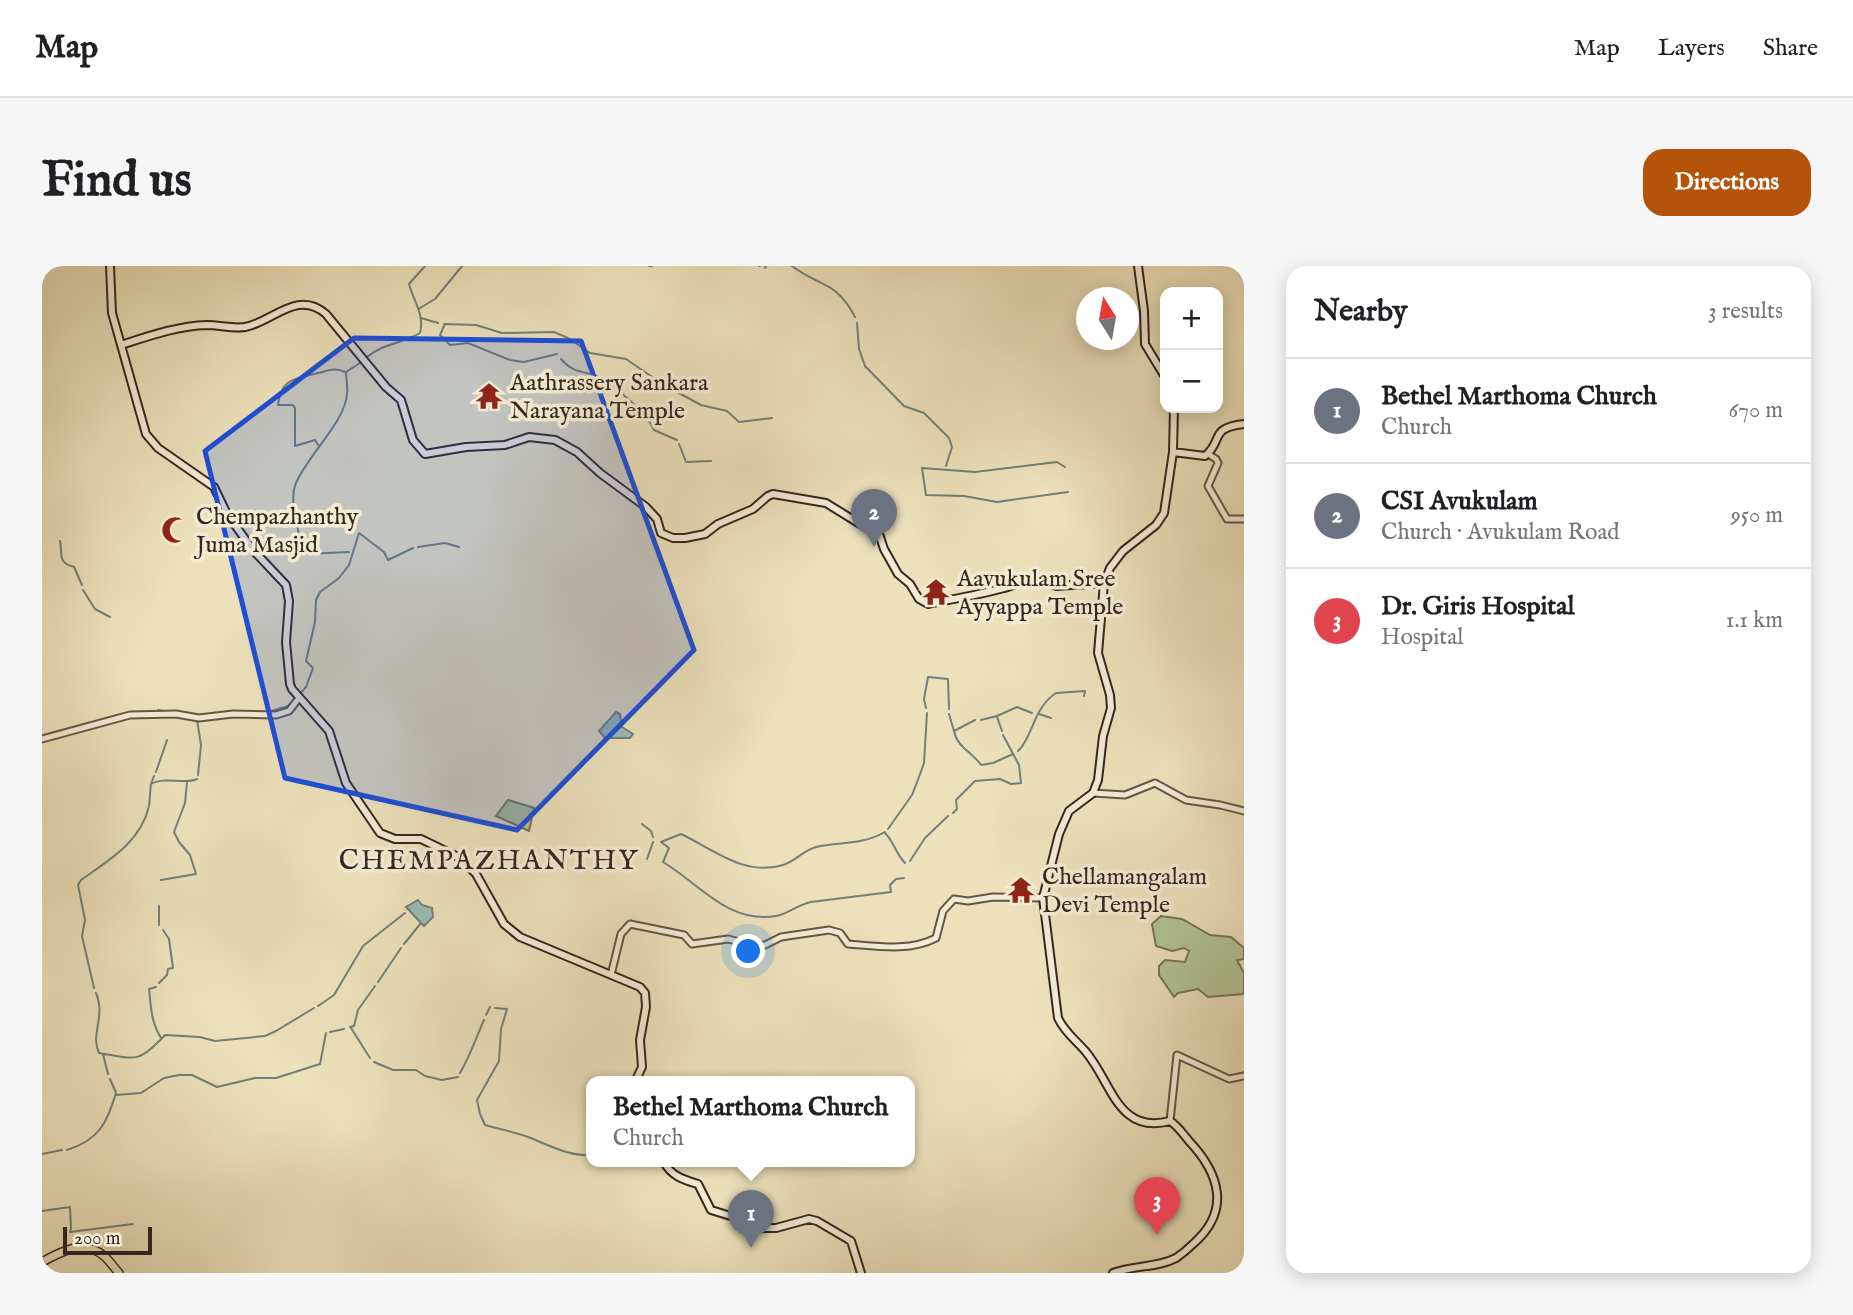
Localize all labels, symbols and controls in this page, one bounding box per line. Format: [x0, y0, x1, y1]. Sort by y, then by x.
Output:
text: Map [35, 27, 98, 69]
text: Map [1574, 33, 1620, 64]
text: Layers [1658, 33, 1725, 64]
text: Share [1763, 33, 1818, 64]
button: Directions [1643, 149, 1811, 216]
text: Find us [42, 151, 192, 213]
north arrow [1076, 287, 1139, 350]
map controls [1160, 287, 1223, 413]
button: + [1160, 287, 1223, 350]
text: Nearby [1314, 293, 1407, 331]
text: 3 results [1708, 297, 1783, 326]
button: − [1160, 350, 1223, 413]
place label: Aathrassery Sankara Narayana Temple [509, 368, 709, 427]
text: Bethel Marthoma Church [1381, 380, 1657, 413]
temple icon: Aathrassery Sankara Narayana Temple [474, 381, 504, 411]
text: 1 [1333, 396, 1341, 425]
text: 670 m [1728, 396, 1783, 425]
text: Church [1381, 413, 1452, 442]
text: CSI Avukulam [1381, 485, 1538, 518]
pin: 2 [851, 489, 897, 547]
text: 2 [1332, 501, 1342, 530]
text: 950 m [1731, 501, 1783, 530]
place label: Chempazhanthy Juma Masjid [193, 502, 359, 561]
mosque icon: Chempazhanthy Juma Masjid [160, 515, 190, 545]
text: Church · Avukulam Road [1381, 518, 1620, 547]
place label: Aavukulam Sree Ayyappa Temple [956, 564, 1123, 623]
temple icon: Aavukulam Sree Ayyappa Temple [921, 577, 951, 607]
text: Dr. Giris Hospital [1381, 590, 1575, 623]
text: 3 [1333, 606, 1341, 635]
text: 1.1 km [1726, 606, 1783, 635]
text: Hospital [1381, 623, 1463, 652]
district label: CHEMPAZHANTHY [339, 844, 639, 879]
place label: Chellamangalam Devi Temple [1042, 862, 1207, 921]
temple icon: Chellamangalam Devi Temple [1006, 875, 1036, 905]
your location [731, 934, 765, 968]
popup [586, 1076, 915, 1167]
text: Bethel Marthoma Church [613, 1091, 888, 1124]
text: Church [613, 1124, 684, 1153]
pin: 3 [1134, 1177, 1180, 1235]
pin: 1 [728, 1190, 774, 1248]
scale bar [63, 1224, 152, 1256]
text: 200 m [74, 1227, 120, 1251]

